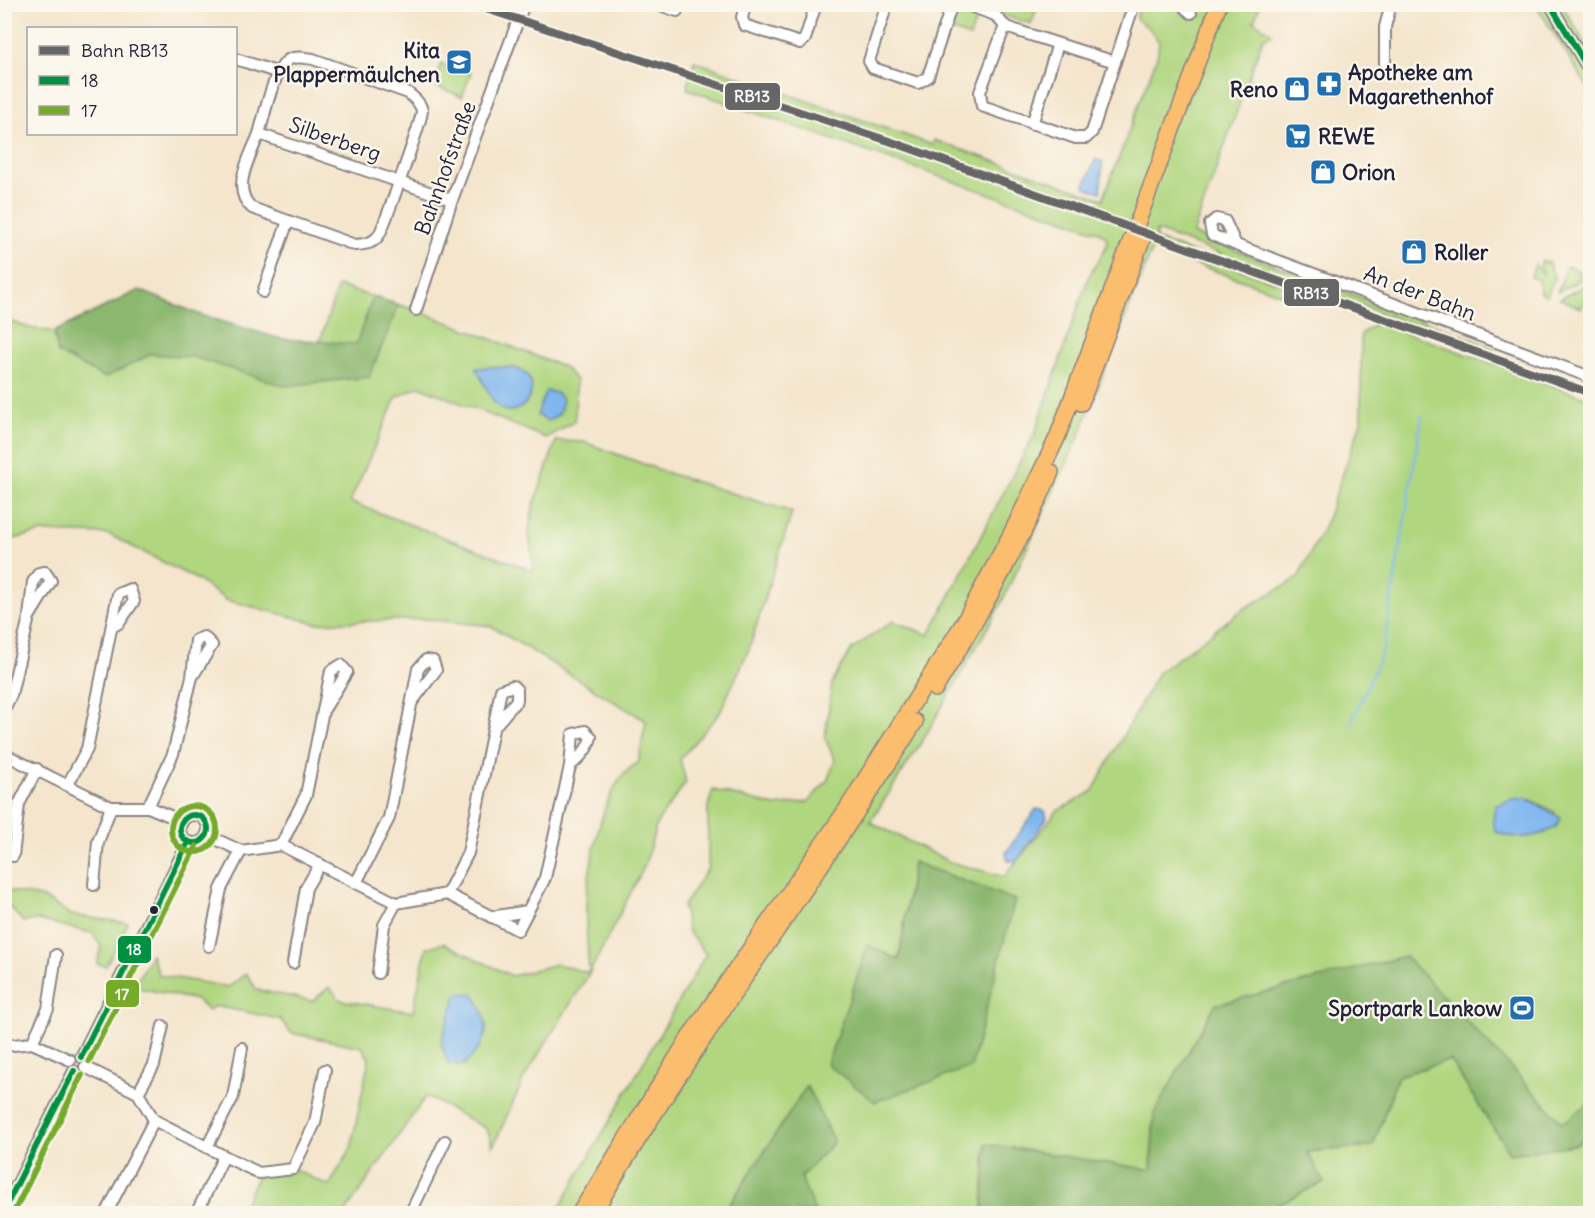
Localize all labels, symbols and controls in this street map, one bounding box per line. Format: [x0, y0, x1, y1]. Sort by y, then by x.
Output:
legend [27, 27, 237, 135]
place label: Kita Plappermäulchen [273, 37, 440, 88]
text: Bahn RB13 [81, 39, 169, 62]
school or university icon: Kita Plappermäulchen [444, 47, 474, 77]
place label: Apotheke am Magarethenhof [1348, 59, 1494, 110]
text: 18 [81, 69, 99, 92]
pharmacy icon: Apotheke am Magarethenhof [1314, 69, 1344, 99]
shop icon: Reno [1282, 74, 1312, 104]
place label: Reno [1230, 76, 1278, 103]
line badge: RB13 [724, 82, 781, 111]
text: RB13 [734, 86, 770, 106]
street label: Bahnhofstraße [408, 97, 482, 239]
text: 17 [81, 99, 97, 122]
street label: Silberberg [285, 111, 385, 167]
supermarket icon: REWE [1283, 121, 1313, 151]
place label: REWE [1318, 123, 1375, 150]
shop icon: Orion [1308, 157, 1338, 187]
place label: Orion [1342, 159, 1396, 186]
shop icon: Roller [1399, 237, 1429, 267]
place label: Roller [1434, 239, 1489, 266]
street label: An der Bahn [1360, 259, 1480, 327]
line badge: RB13 [1283, 278, 1340, 307]
text: RB13 [1293, 283, 1329, 303]
unlabelled marker [148, 904, 160, 916]
line badge: 18 [117, 935, 152, 964]
text: 18 [126, 939, 142, 959]
line badge: 17 [105, 979, 140, 1008]
text: 17 [115, 984, 129, 1004]
sports icon: Sportpark Lankow [1507, 993, 1537, 1023]
place label: Sportpark Lankow [1328, 995, 1502, 1022]

